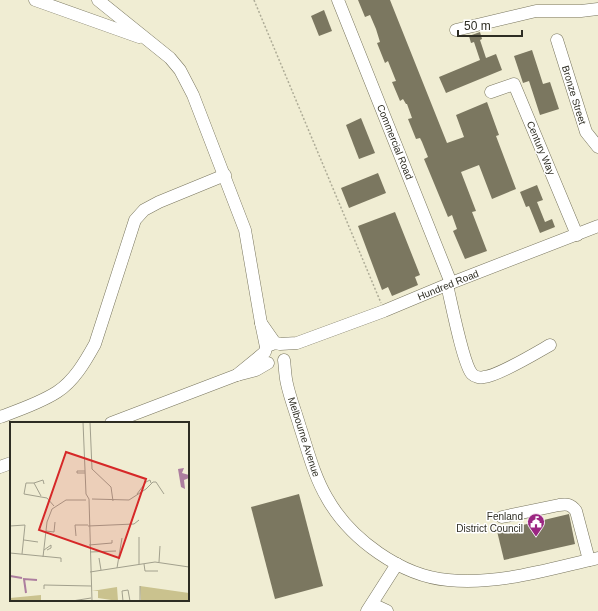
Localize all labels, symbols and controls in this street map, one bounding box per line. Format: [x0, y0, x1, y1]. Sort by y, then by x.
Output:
scale bar [458, 12, 522, 38]
text: 50 m [464, 19, 491, 33]
street label: Bronze Street [560, 64, 588, 126]
street label: Commercial Road [375, 103, 415, 181]
street label: Century Way [525, 119, 557, 177]
street label: Hundred Road [416, 268, 480, 302]
street label: Melbourne Avenue [286, 396, 322, 479]
inset map [10, 422, 189, 601]
place label: Fenland District Council [456, 511, 523, 534]
public building icon: Fenland District Council [526, 512, 546, 537]

